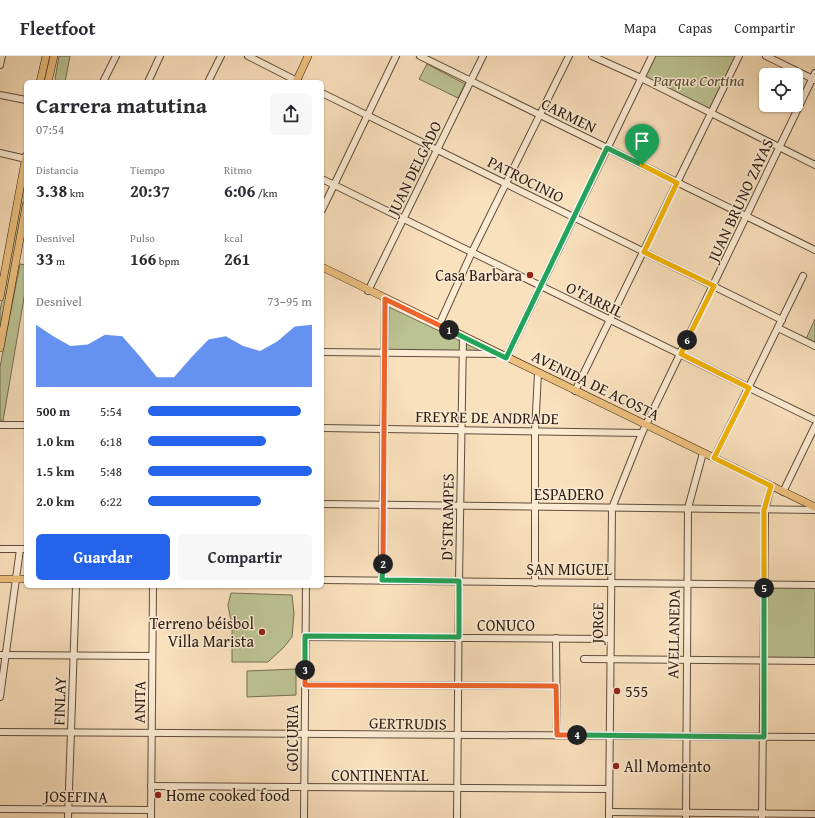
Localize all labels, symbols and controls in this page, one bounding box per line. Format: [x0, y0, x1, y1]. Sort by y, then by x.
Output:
text: Fleetfoot [20, 14, 96, 42]
text: Mapa [624, 18, 656, 38]
text: Capas [678, 18, 712, 38]
text: Compartir [734, 18, 795, 38]
park label: Parque Cortina [652, 68, 745, 92]
map controls [759, 68, 803, 112]
button: locate [759, 68, 803, 112]
text: Carrera matutina [36, 89, 207, 121]
street label: CARMEN [537, 91, 601, 139]
button: share [270, 93, 312, 135]
street label: JUAN DELGADO [380, 116, 447, 221]
text: 07:54 [36, 120, 64, 139]
pin [625, 124, 659, 165]
icon: arrive [631, 130, 653, 152]
street label: JUAN BRUNO ZAYAS [700, 134, 779, 267]
street label: PATROCINIO [483, 149, 569, 209]
text: Distancia [36, 162, 79, 178]
text: Tiempo [130, 162, 165, 178]
text: Ritmo [224, 162, 252, 178]
text: 3.38 [36, 178, 67, 203]
text: 20:37 [130, 178, 170, 203]
text: 6:06 [224, 178, 255, 203]
text: km [67, 185, 84, 201]
text: /km [255, 185, 277, 201]
text: Desnivel [36, 230, 75, 246]
text: Pulso [130, 230, 155, 246]
text: kcal [224, 230, 243, 246]
text: 33 [36, 246, 54, 271]
text: 166 [130, 246, 156, 271]
text: 261 [224, 246, 250, 271]
text: m [54, 253, 65, 269]
text: bpm [156, 253, 179, 269]
place label: Casa Barbara [435, 263, 522, 287]
marker: Casa Barbara [525, 270, 535, 280]
street label: O'FARRIL [562, 275, 628, 323]
text: Desnivel [36, 292, 82, 311]
text: 73–95 m [267, 292, 312, 311]
pin: 1 [439, 320, 459, 340]
text: 1 [446, 322, 452, 338]
pin: 6 [677, 330, 697, 350]
text: 6 [684, 332, 690, 348]
street label: AVENIDA DE ACOSTA [528, 344, 664, 427]
text: 500 m [36, 402, 70, 421]
text: 5:54 [100, 402, 122, 421]
street label: FREYRE DE ANDRADE [415, 404, 559, 430]
text: 1.0 km [36, 432, 75, 451]
text: 6:18 [100, 432, 122, 451]
text: 1.5 km [36, 462, 75, 481]
text: 5:48 [100, 462, 122, 481]
street label: D'STRAMPES [434, 473, 460, 561]
street label: ESPADERO [534, 482, 604, 506]
text: 2.0 km [36, 492, 75, 511]
text: 6:22 [100, 492, 122, 511]
button: Guardar [36, 534, 170, 580]
button: Compartir [178, 534, 312, 580]
pin: 2 [373, 554, 393, 574]
text: 2 [380, 556, 386, 572]
street label: SAN MIGUEL [526, 557, 612, 581]
pin: 5 [754, 578, 774, 598]
text: 5 [761, 580, 767, 596]
street label: AVELLANEDA [660, 589, 686, 679]
street label: JORGE [585, 602, 609, 646]
place label: Terreno béisbol Villa Marista [149, 611, 255, 653]
street label: CONUCO [477, 613, 535, 637]
marker: Terreno béisbol Villa Marista [257, 627, 267, 637]
pin: 3 [295, 660, 315, 680]
text: 3 [302, 662, 308, 678]
street label: FINLAY [46, 676, 72, 726]
place label: 555 [625, 679, 648, 703]
street label: ANITA [127, 680, 151, 724]
marker: 555 [612, 686, 622, 696]
street label: GOICURIA [280, 704, 304, 772]
street label: GERTRUDIS [369, 710, 447, 736]
pin: 4 [567, 725, 587, 745]
text: 4 [574, 727, 580, 743]
place label: All Momento [624, 754, 711, 778]
marker: All Momento [611, 761, 621, 771]
street label: CONTINENTAL [331, 763, 429, 787]
street label: JOSEFINA [42, 783, 108, 809]
place label: Home cooked food [166, 783, 290, 807]
marker: Home cooked food [153, 790, 163, 800]

